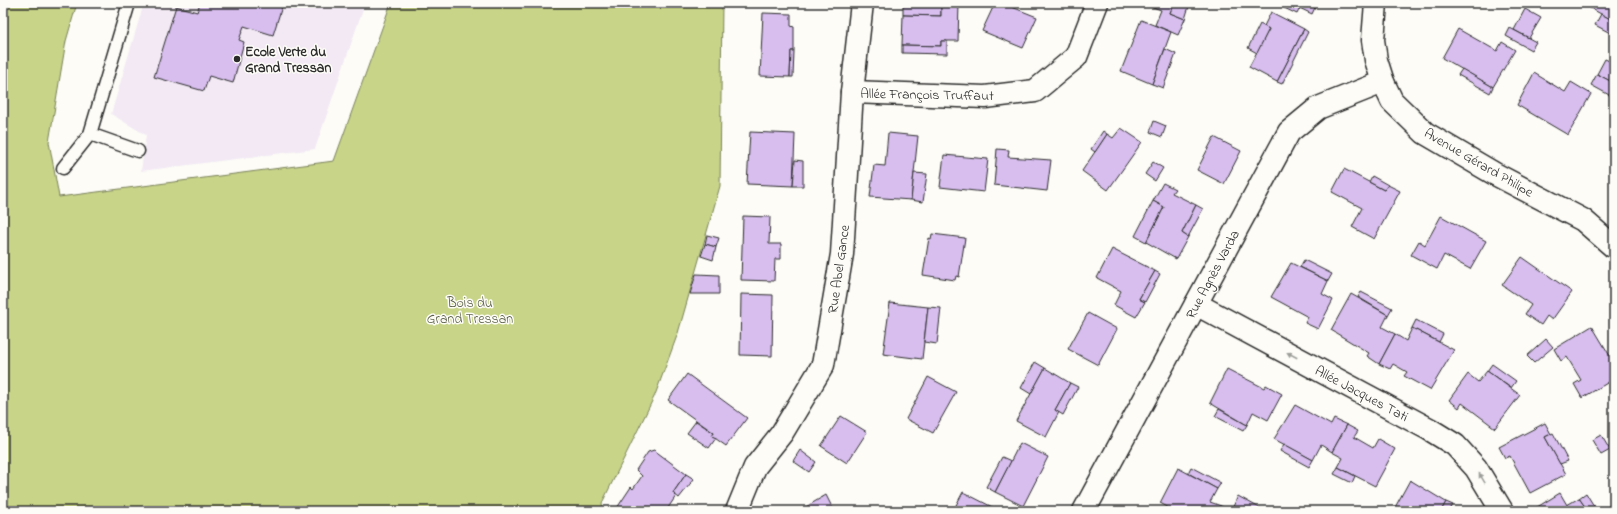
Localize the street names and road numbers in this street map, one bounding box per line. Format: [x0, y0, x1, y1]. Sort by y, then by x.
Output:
street label: Allée François Truffaut [860, 84, 994, 107]
street label: Avenue Gérard Philipe [1420, 123, 1537, 204]
street label: Rue Abel Gance [823, 223, 856, 315]
street label: Rue Agnès Varda [1181, 226, 1247, 323]
street label: Allée Jacques Tati [1311, 361, 1412, 428]

